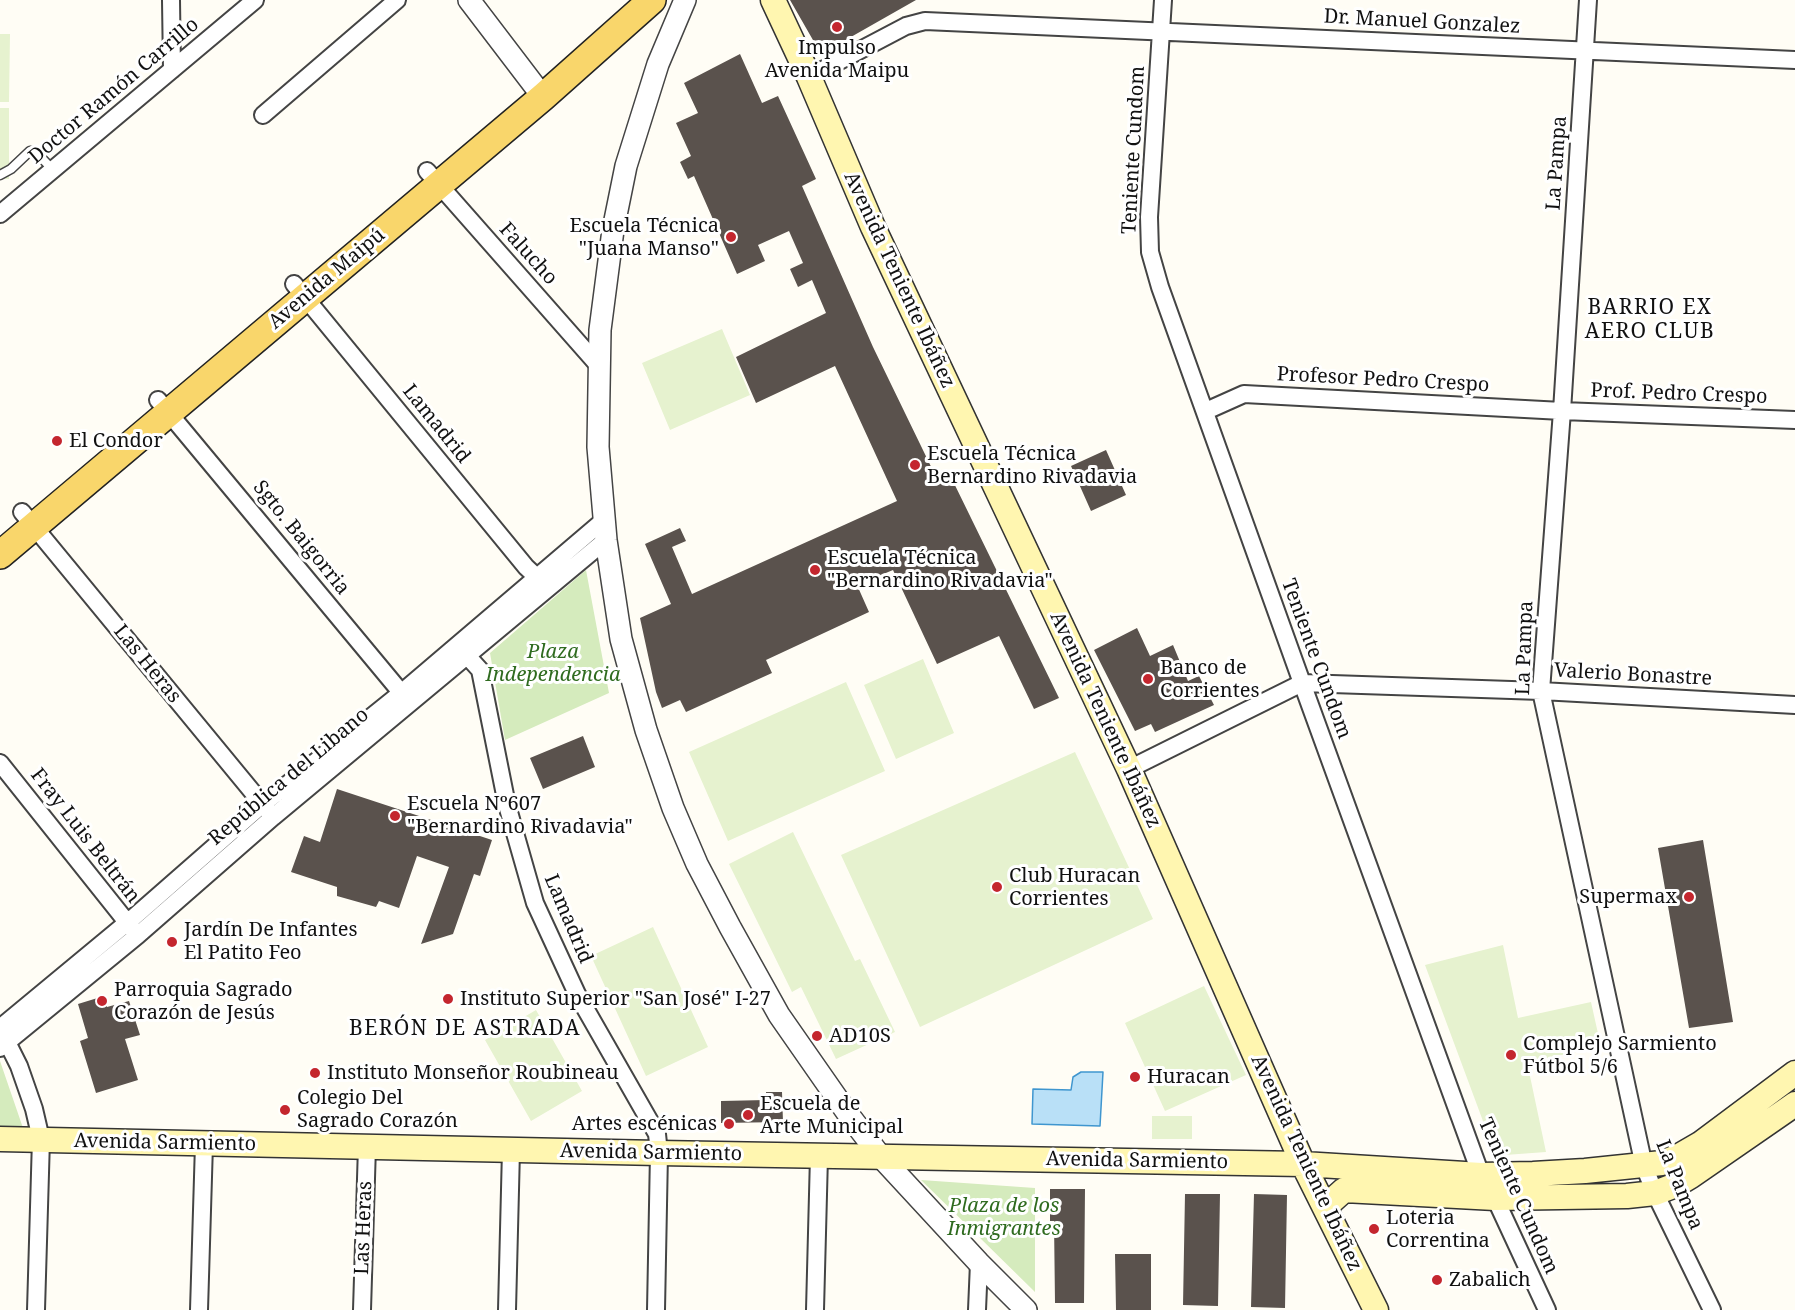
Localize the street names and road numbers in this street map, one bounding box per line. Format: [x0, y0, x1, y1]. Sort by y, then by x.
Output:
street label: Dr. Manuel Gonzalez [1323, 5, 1521, 39]
street label: Doctor Ramón Carrillo [24, 13, 204, 169]
street label: Teniente Cundom [1118, 65, 1150, 235]
street label: La Pampa [1542, 115, 1572, 211]
street label: Avenida Teniente Ibáñez [838, 168, 960, 392]
street label: Falucho [494, 218, 562, 290]
street label: Avenida Maipú [264, 223, 390, 335]
street label: Profesor Pedro Crespo [1276, 362, 1490, 398]
street label: Prof. Pedro Crespo [1590, 379, 1768, 409]
street label: Lamadrid [397, 380, 475, 468]
street label: Sgto. Baigorria [248, 476, 354, 600]
street label: Teniente Cundom [1276, 576, 1356, 742]
street label: La Pampa [1511, 600, 1539, 696]
street label: Avenida Teniente Ibáñez [1044, 608, 1166, 832]
street label: Las Heras [108, 620, 186, 708]
street label: Valerio Bonastre [1553, 659, 1713, 691]
street label: República del Libano [204, 703, 374, 851]
street label: Fray Luis Beltrán [25, 764, 145, 908]
street label: Lamadrid [539, 871, 597, 967]
street label: Avenida Teniente Ibáñez [1245, 1051, 1367, 1275]
street label: Teniente Cundom [1473, 1114, 1563, 1278]
street label: Avenida Sarmiento [74, 1129, 256, 1157]
street label: La Pampa [1650, 1137, 1708, 1233]
street label: Avenida Sarmiento [560, 1139, 742, 1167]
street label: Avenida Sarmiento [1046, 1147, 1228, 1175]
street label: Las Heras [350, 1181, 378, 1275]

